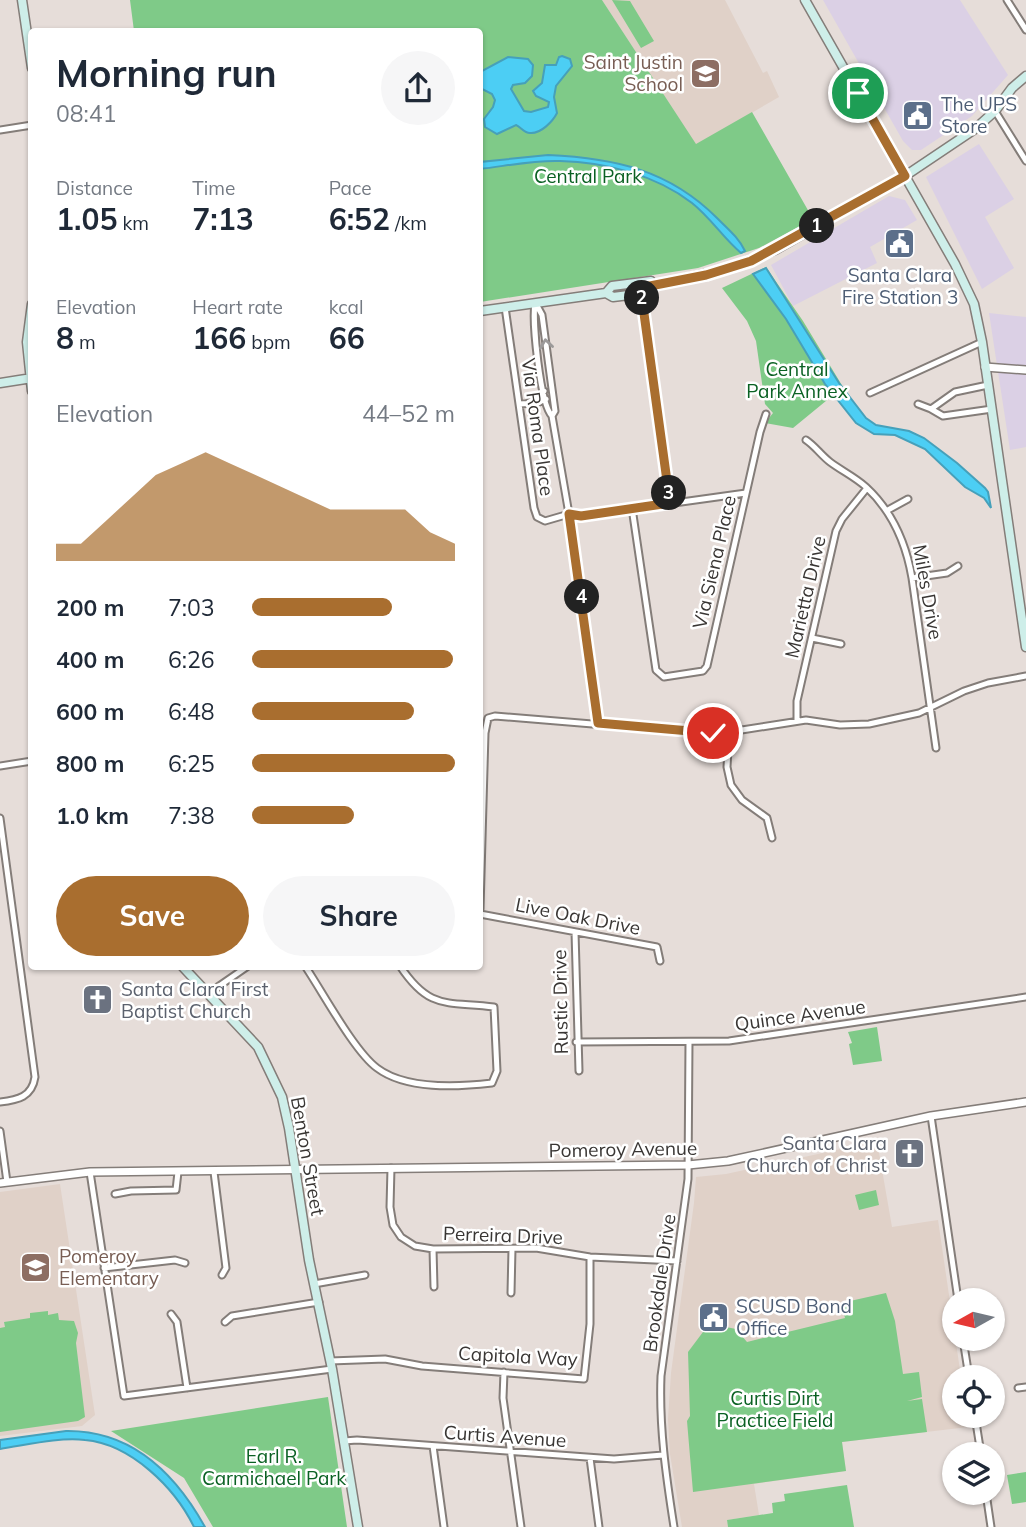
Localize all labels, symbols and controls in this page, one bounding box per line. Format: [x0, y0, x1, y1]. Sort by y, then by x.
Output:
text: Morning run [56, 49, 277, 97]
place label: Saint Justin School [584, 50, 683, 96]
button: share [381, 51, 455, 125]
school or university icon: Saint Justin School [689, 56, 723, 90]
pin [828, 63, 888, 123]
icon: arrive [839, 74, 877, 112]
place label: The UPS Store [941, 92, 1017, 138]
public building icon: The UPS Store [901, 98, 935, 132]
text: 08:41 [56, 99, 116, 128]
park label: Central Park [534, 164, 642, 188]
text: Distance [56, 176, 133, 200]
text: Time [192, 176, 235, 200]
text: Pace [329, 176, 372, 200]
text: 1.05 [56, 200, 117, 238]
text: 7:13 [192, 200, 254, 238]
text: 6:52 [329, 200, 390, 238]
pin: 1 [800, 208, 834, 244]
text: km [117, 211, 149, 235]
text: /km [390, 211, 427, 235]
text: 1 [811, 213, 822, 237]
public building icon: Santa Clara Fire Station 3 [883, 227, 917, 261]
place label: Santa Clara Fire Station 3 [842, 263, 958, 309]
pin: 2 [624, 280, 660, 316]
text: 2 [636, 285, 647, 309]
text: Elevation [56, 295, 136, 319]
text: Heart rate [192, 295, 283, 319]
text: kcal [329, 295, 363, 319]
text: 8 [56, 319, 74, 357]
text: 166 [192, 319, 246, 357]
text: 66 [329, 319, 365, 357]
text: m [74, 330, 96, 354]
text: bpm [246, 330, 291, 354]
one-way arrow [539, 338, 554, 349]
street label: Via Roma Place [516, 357, 560, 497]
park label: Central Park Annex [746, 357, 848, 403]
text: Elevation [56, 399, 153, 428]
text: 44–52 m [362, 399, 455, 428]
pin: 3 [652, 476, 686, 510]
text: 3 [663, 480, 674, 504]
street label: Via Siena Place [687, 493, 741, 631]
street label: Marietta Drive [779, 534, 831, 660]
street label: Miles Drive [908, 543, 948, 641]
pin: 4 [564, 580, 600, 614]
text: 4 [576, 584, 587, 608]
text: 200 m [56, 593, 124, 622]
text: 7:03 [168, 593, 215, 622]
text: 400 m [56, 645, 124, 674]
text: 6:26 [168, 645, 215, 674]
text: 600 m [56, 697, 124, 726]
text: 6:48 [168, 697, 215, 726]
pin [683, 703, 743, 763]
icon: check [694, 714, 732, 752]
text: 800 m [56, 749, 124, 778]
text: 6:25 [168, 749, 215, 778]
text: 1.0 km [56, 801, 129, 830]
text: 7:38 [168, 801, 215, 830]
button: Save [56, 876, 249, 956]
button: Share [263, 876, 455, 956]
street label: Live Oak Drive [513, 892, 643, 940]
street label: Rustic Drive [547, 949, 573, 1055]
place label: Santa Clara First Baptist Church [121, 977, 269, 1023]
church icon: Santa Clara First Baptist Church [81, 983, 115, 1017]
street label: Quince Avenue [733, 994, 867, 1036]
street label: Benton Street [286, 1095, 330, 1218]
place label: Santa Clara Church of Christ [746, 1131, 887, 1177]
street label: Pomeroy Avenue [549, 1136, 697, 1162]
church icon: Santa Clara Church of Christ [893, 1137, 927, 1171]
street label: Brookdale Drive [637, 1212, 681, 1354]
street label: Perreira Drive [443, 1221, 563, 1249]
place label: Pomeroy Elementary [59, 1244, 159, 1290]
school or university icon: Pomeroy Elementary [19, 1250, 53, 1284]
north arrow [942, 1288, 1004, 1351]
map controls [942, 1288, 1005, 1505]
place label: SCUSD Bond Office [736, 1294, 852, 1340]
public building icon: SCUSD Bond Office [696, 1300, 730, 1334]
street label: Capitola Way [458, 1341, 578, 1371]
button: locate [942, 1365, 1005, 1428]
park label: Curtis Dirt Practice Field [717, 1386, 833, 1432]
street label: Curtis Avenue [443, 1420, 567, 1452]
button: layers [942, 1442, 1005, 1505]
park label: Earl R. Carmichael Park [202, 1444, 346, 1490]

